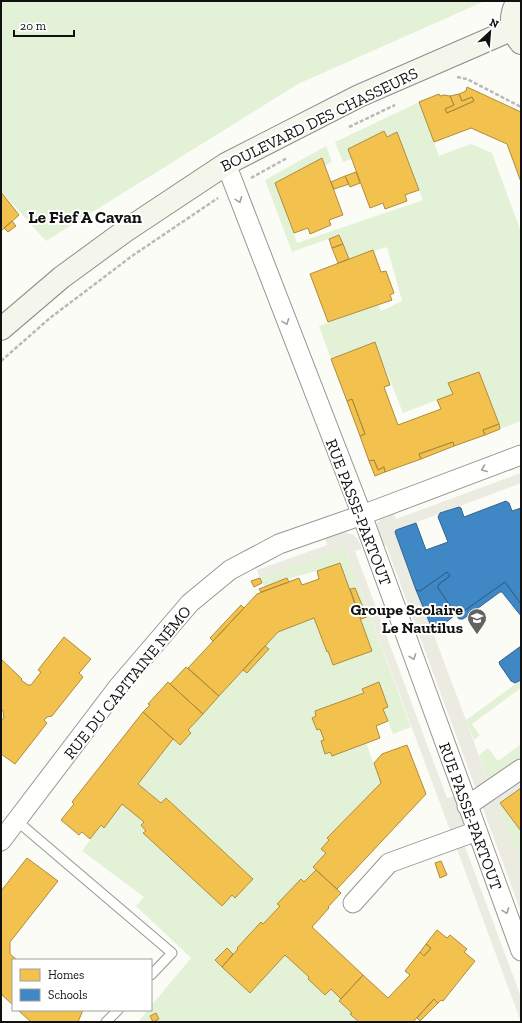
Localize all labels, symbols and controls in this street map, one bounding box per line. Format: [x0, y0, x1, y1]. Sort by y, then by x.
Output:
scale bar [14, 12, 74, 38]
north arrow [470, 12, 510, 52]
text: N [488, 16, 501, 31]
text: 20 m [20, 19, 47, 33]
street label: BOULEVARD DES CHASSEURS [218, 63, 421, 176]
one-way arrow [235, 197, 243, 204]
district label: Le Fief A Cavan [28, 207, 142, 227]
one-way arrow [282, 318, 290, 325]
street label: RUE PASSE-PARTOUT [322, 436, 395, 588]
one-way arrow [481, 465, 488, 473]
place label: Groupe Scolaire Le Nautilus [350, 600, 463, 637]
street label: RUE DU CAPITAINE NÉMO [60, 602, 195, 763]
school or university icon: Groupe Scolaire Le Nautilus [466, 607, 488, 635]
one-way arrow [409, 654, 417, 661]
street label: RUE PASSE-PARTOUT [435, 740, 506, 893]
one-way arrow [502, 907, 510, 914]
legend [12, 959, 152, 1011]
text: Homes [48, 968, 84, 982]
text: Schools [48, 988, 87, 1002]

